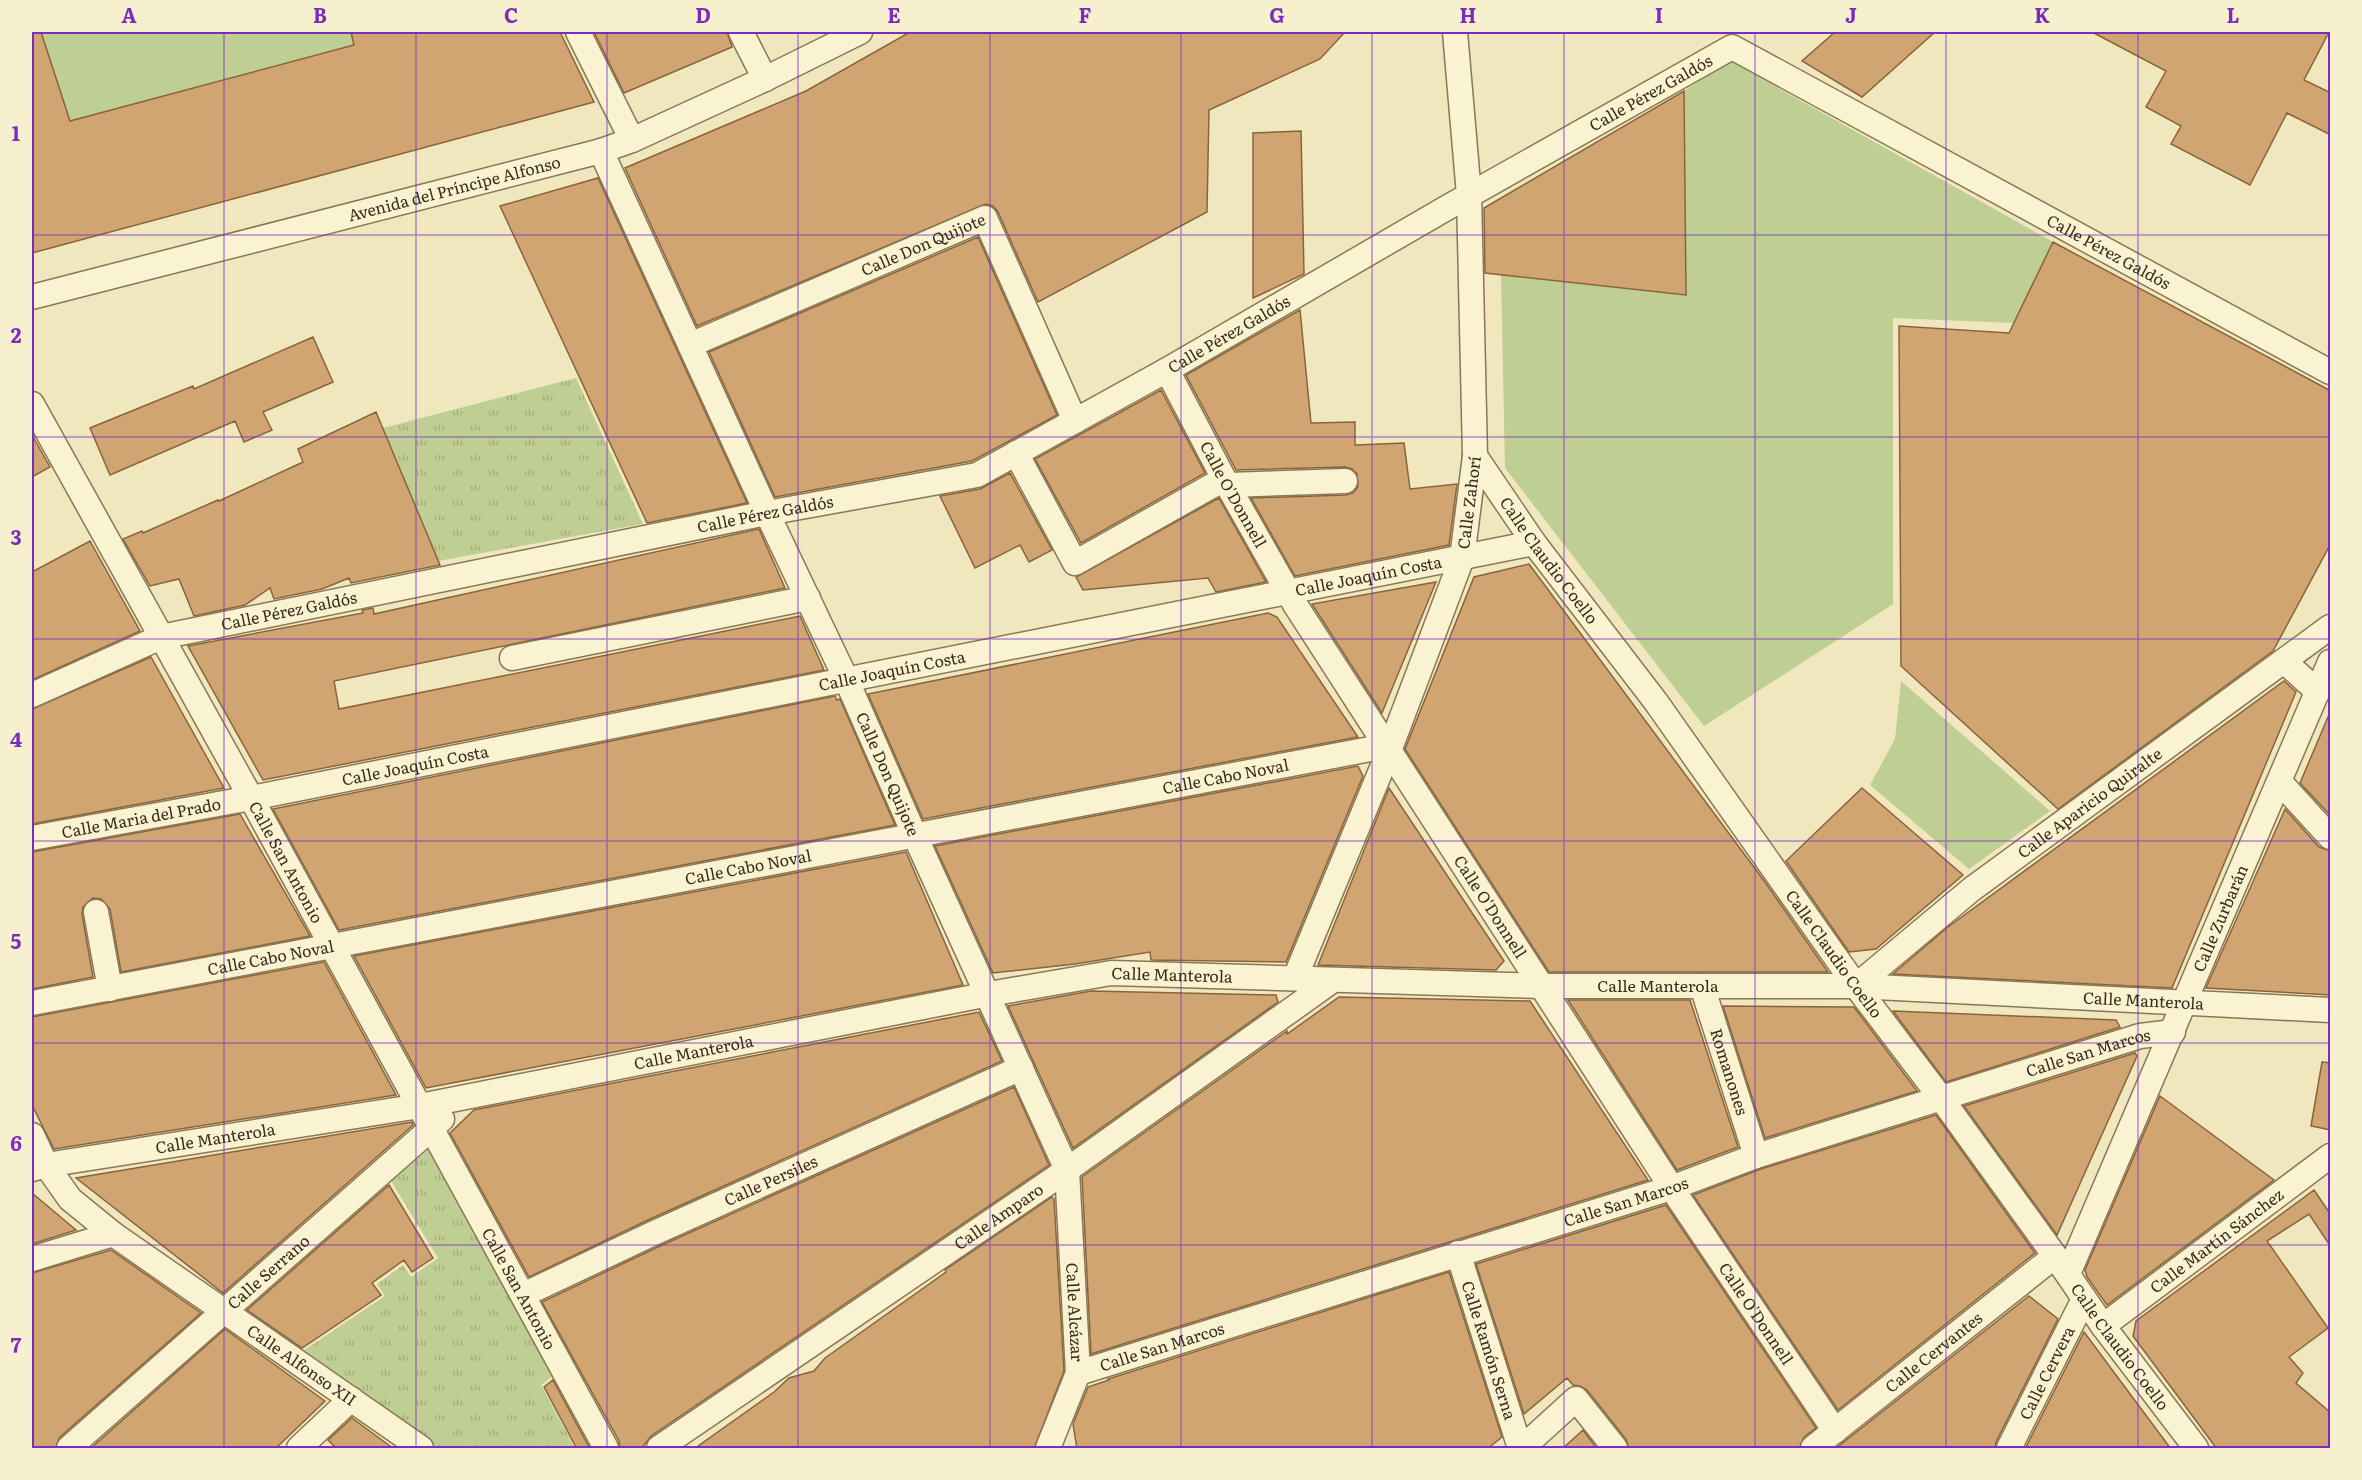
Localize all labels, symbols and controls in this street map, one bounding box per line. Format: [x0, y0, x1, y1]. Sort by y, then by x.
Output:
text: A [121, 0, 137, 29]
text: B [313, 0, 327, 29]
text: C [504, 0, 518, 29]
text: D [695, 0, 711, 29]
text: E [887, 0, 901, 29]
text: F [1079, 0, 1092, 29]
text: G [1269, 0, 1285, 29]
text: H [1460, 0, 1476, 29]
text: I [1655, 0, 1663, 29]
text: J [1845, 0, 1857, 29]
text: K [2034, 0, 2050, 29]
text: L [2227, 0, 2240, 29]
street label: Calle Pérez Galdós [1584, 48, 1716, 136]
text: 1 [12, 117, 20, 147]
street label: Avenida del Príncipe Alfonso [345, 149, 563, 226]
street label: Calle Don Quijote [857, 206, 989, 281]
street label: Calle Pérez Galdós [2043, 207, 2176, 294]
street label: Calle Pérez Galdós [1163, 288, 1294, 378]
text: 2 [11, 319, 22, 349]
street label: Calle O'Donnell [1195, 436, 1273, 552]
street label: Calle Zahorí [1450, 454, 1486, 550]
street label: Calle Pérez Galdós [695, 488, 835, 538]
street label: Calle Claudio Coello [1495, 491, 1605, 628]
text: 3 [10, 521, 22, 551]
street label: Calle Joaquín Costa [1293, 549, 1444, 601]
street label: Calle Pérez Galdós [219, 584, 359, 635]
street label: Calle Joaquín Costa [816, 643, 967, 696]
street label: Calle Don Quijote [851, 708, 927, 840]
text: 4 [10, 723, 22, 753]
street label: Calle Joaquín Costa [340, 738, 491, 791]
street label: Calle Aparicio Quiralte [2012, 741, 2166, 863]
street label: Calle Cabo Noval [1160, 752, 1291, 799]
street label: Calle Maria del Prado [59, 791, 223, 843]
street label: Calle San Antonio [244, 796, 330, 927]
street label: Calle Cabo Noval [683, 842, 813, 890]
street label: Calle O'Donnell [1449, 850, 1533, 963]
street label: Calle Zurbarán [2186, 860, 2253, 975]
street label: Calle Claudio Coello [1781, 884, 1889, 1023]
text: 5 [11, 925, 22, 955]
street label: Calle Cabo Noval [205, 933, 336, 980]
street label: Calle Manterola [1111, 960, 1233, 988]
street label: Calle Manterola [1597, 973, 1719, 997]
street label: Calle Manterola [2082, 985, 2205, 1015]
street label: Calle San Marcos [2023, 1022, 2152, 1082]
street label: Romanones [1705, 1025, 1755, 1118]
street label: Calle Manterola [632, 1028, 756, 1075]
street label: Calle Manterola [153, 1116, 277, 1159]
text: 6 [10, 1127, 22, 1157]
street label: Calle Persiles [720, 1148, 821, 1211]
street label: Calle San Marcos [1560, 1170, 1691, 1232]
street label: Calle Amparo [948, 1177, 1048, 1255]
street label: Calle Martín Sánchez [2144, 1182, 2288, 1298]
street label: Calle San Antonio [477, 1223, 563, 1354]
street label: Calle Serrano [221, 1228, 314, 1314]
street label: Calle O'Donnell [1714, 1257, 1800, 1369]
street label: Calle Alcázar [1061, 1262, 1090, 1363]
street label: Calle Ramón Serna [1457, 1277, 1523, 1423]
street label: Calle Claudio Coello [2066, 1278, 2176, 1415]
street label: Calle Cervantes [1879, 1305, 1987, 1398]
street label: Calle San Marcos [1096, 1315, 1227, 1377]
street label: Calle Alfonso XII [243, 1318, 362, 1411]
street label: Calle Cervera [2012, 1321, 2080, 1424]
text: 7 [11, 1329, 22, 1359]

